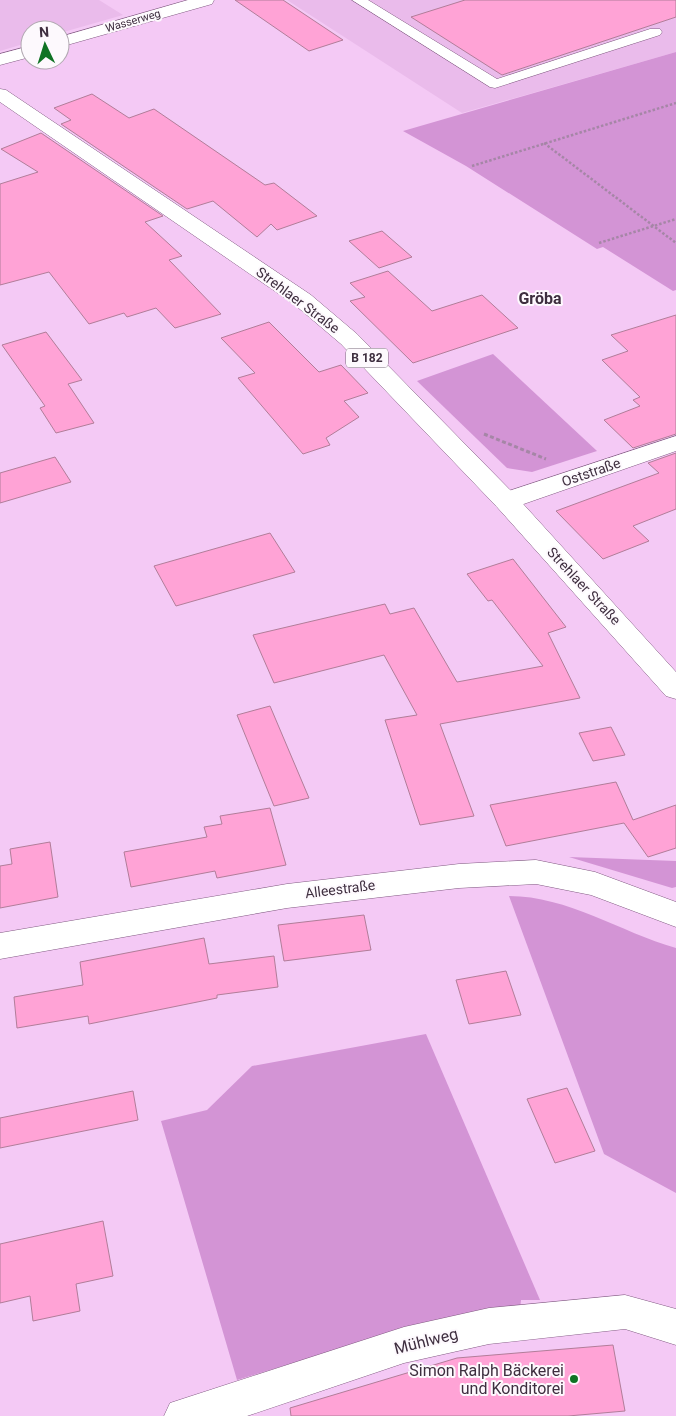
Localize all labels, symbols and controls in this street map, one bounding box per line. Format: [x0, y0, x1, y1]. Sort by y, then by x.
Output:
street label: Wasserweg [104, 7, 162, 35]
north arrow [20, 20, 70, 70]
text: N [39, 24, 50, 40]
street label: Strehlaer Straße [253, 264, 343, 336]
district label: Gröba [518, 289, 562, 308]
road number: B 182 [346, 348, 388, 368]
street label: Oststraße [560, 454, 622, 490]
street label: Strehlaer Straße [544, 544, 624, 628]
street label: Alleestraße [304, 877, 376, 901]
street label: Mühlweg [392, 1324, 460, 1358]
place label: Simon Ralph Bäckerei und Konditorei [409, 1361, 564, 1398]
marker: Simon Ralph Bäckerei und Konditorei [568, 1373, 580, 1385]

